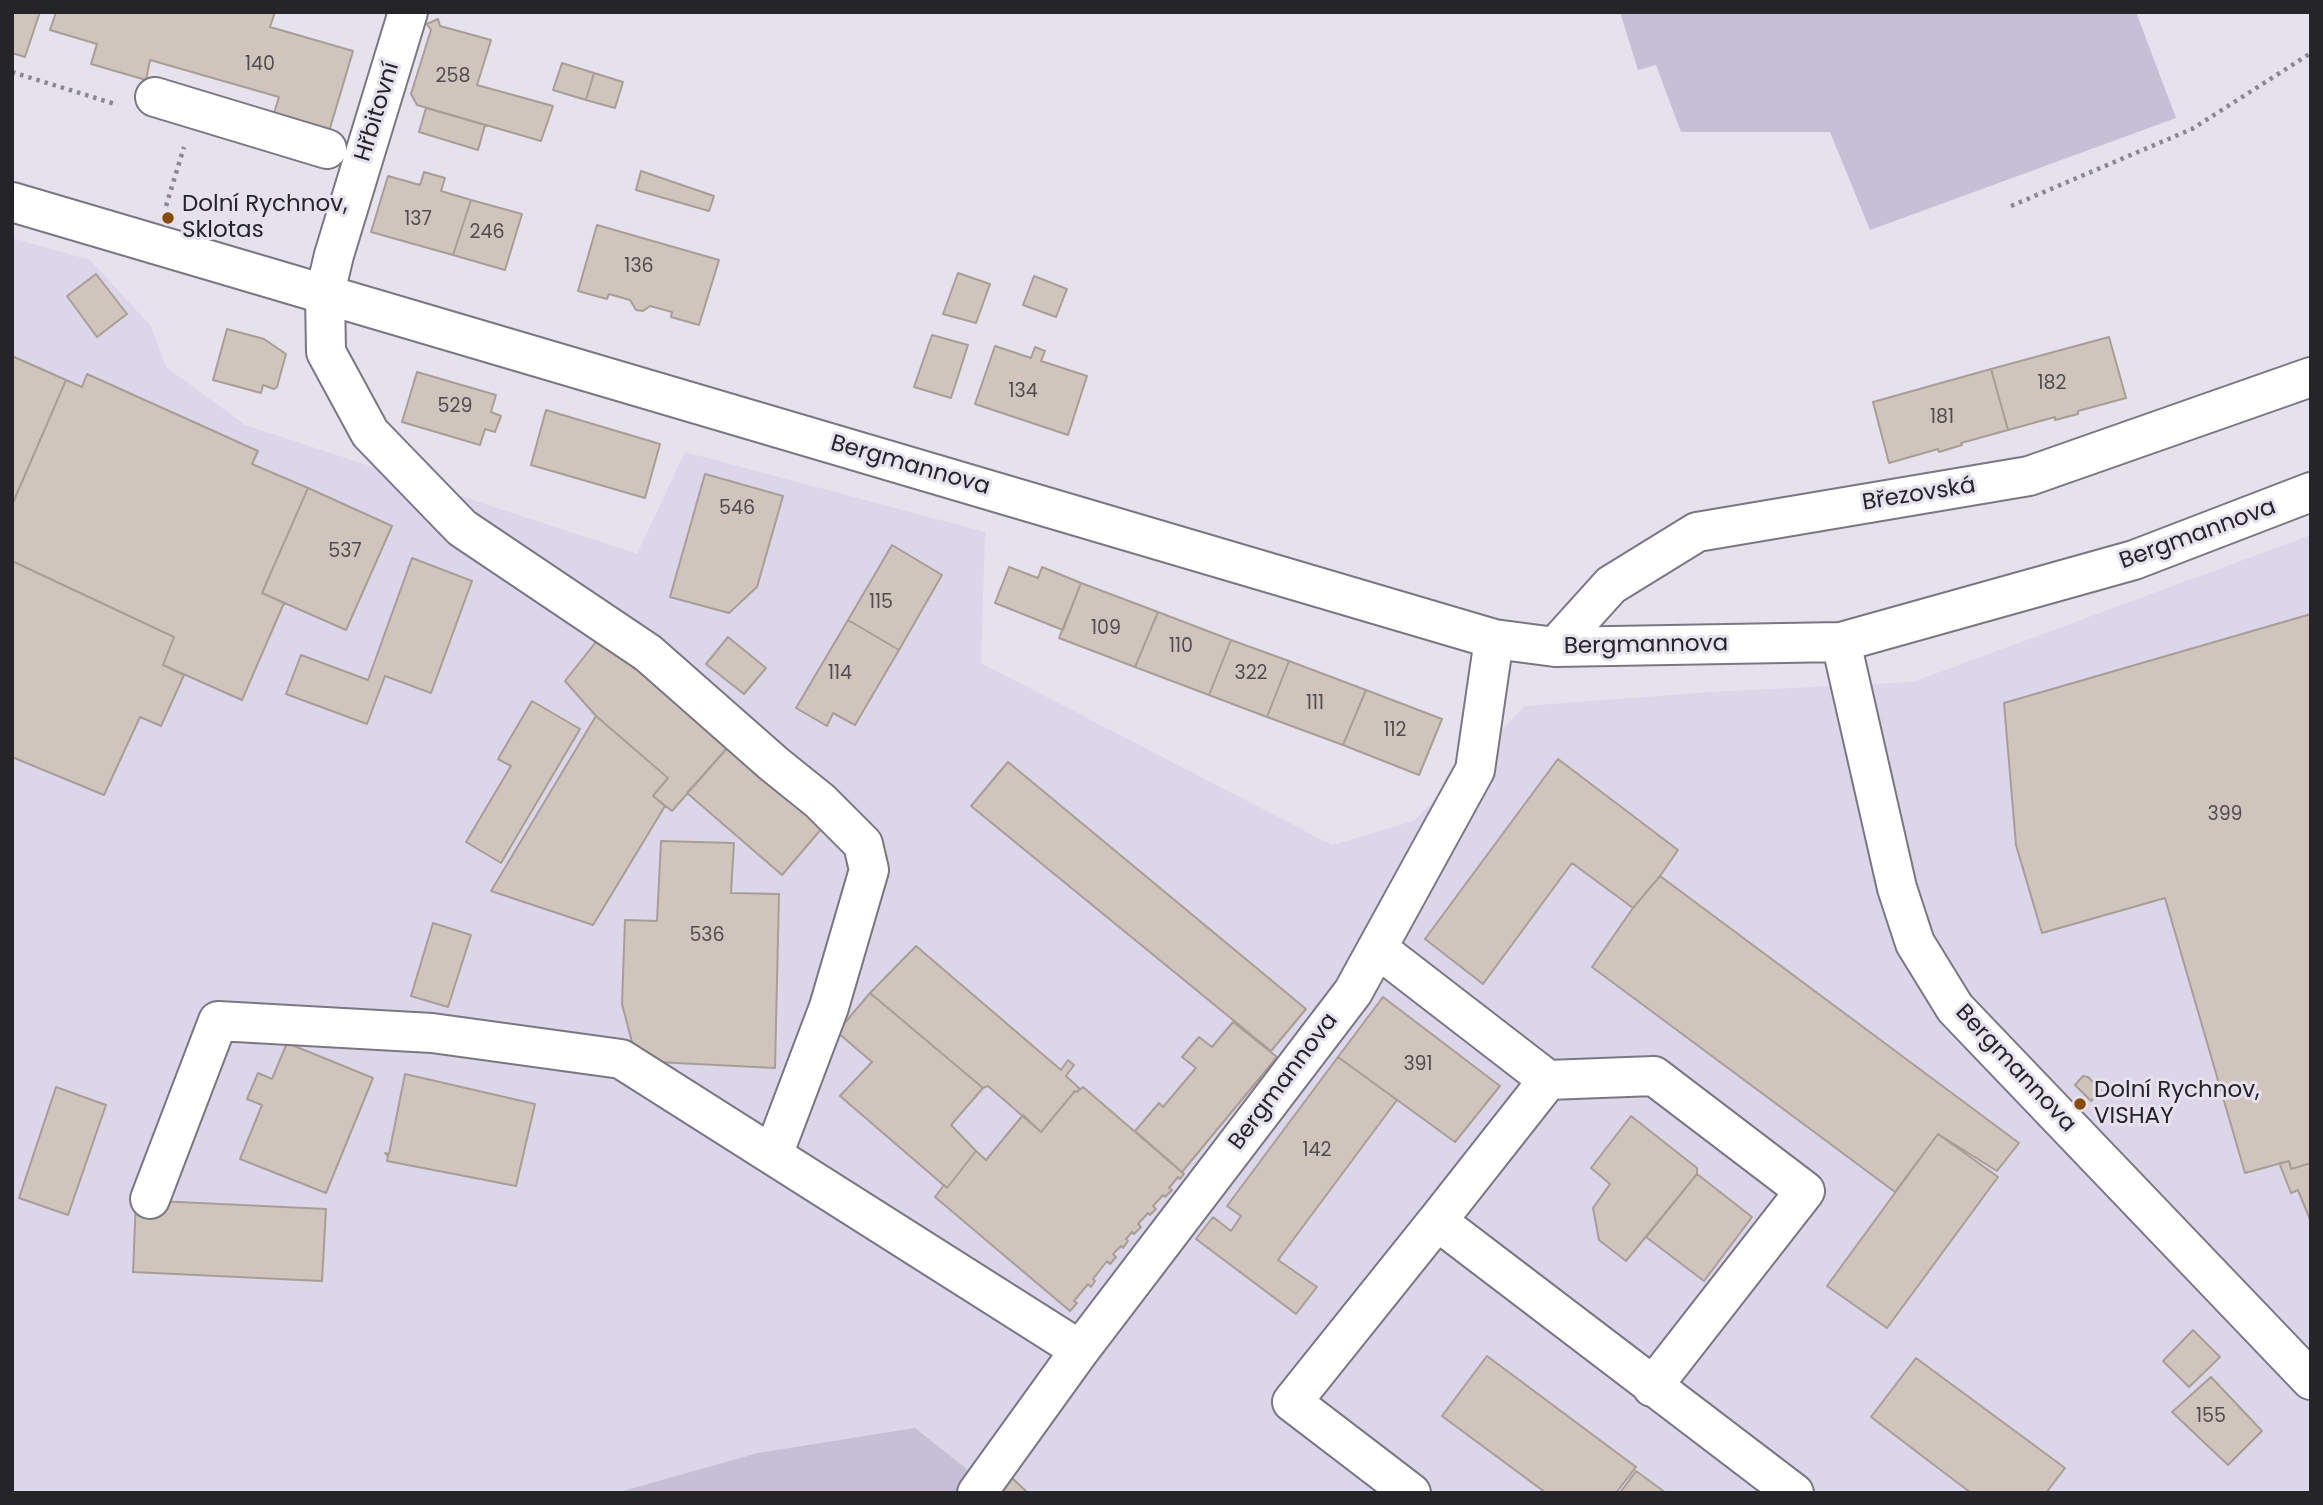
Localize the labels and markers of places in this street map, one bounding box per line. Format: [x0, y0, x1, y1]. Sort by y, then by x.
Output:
place label: Dolní Rychnov, Sklotas [182, 191, 348, 245]
marker: Dolní Rychnov, Sklotas [160, 210, 176, 226]
place label: Dolní Rychnov, VISHAY [2094, 1077, 2260, 1131]
marker: Dolní Rychnov, VISHAY [2072, 1096, 2088, 1112]

